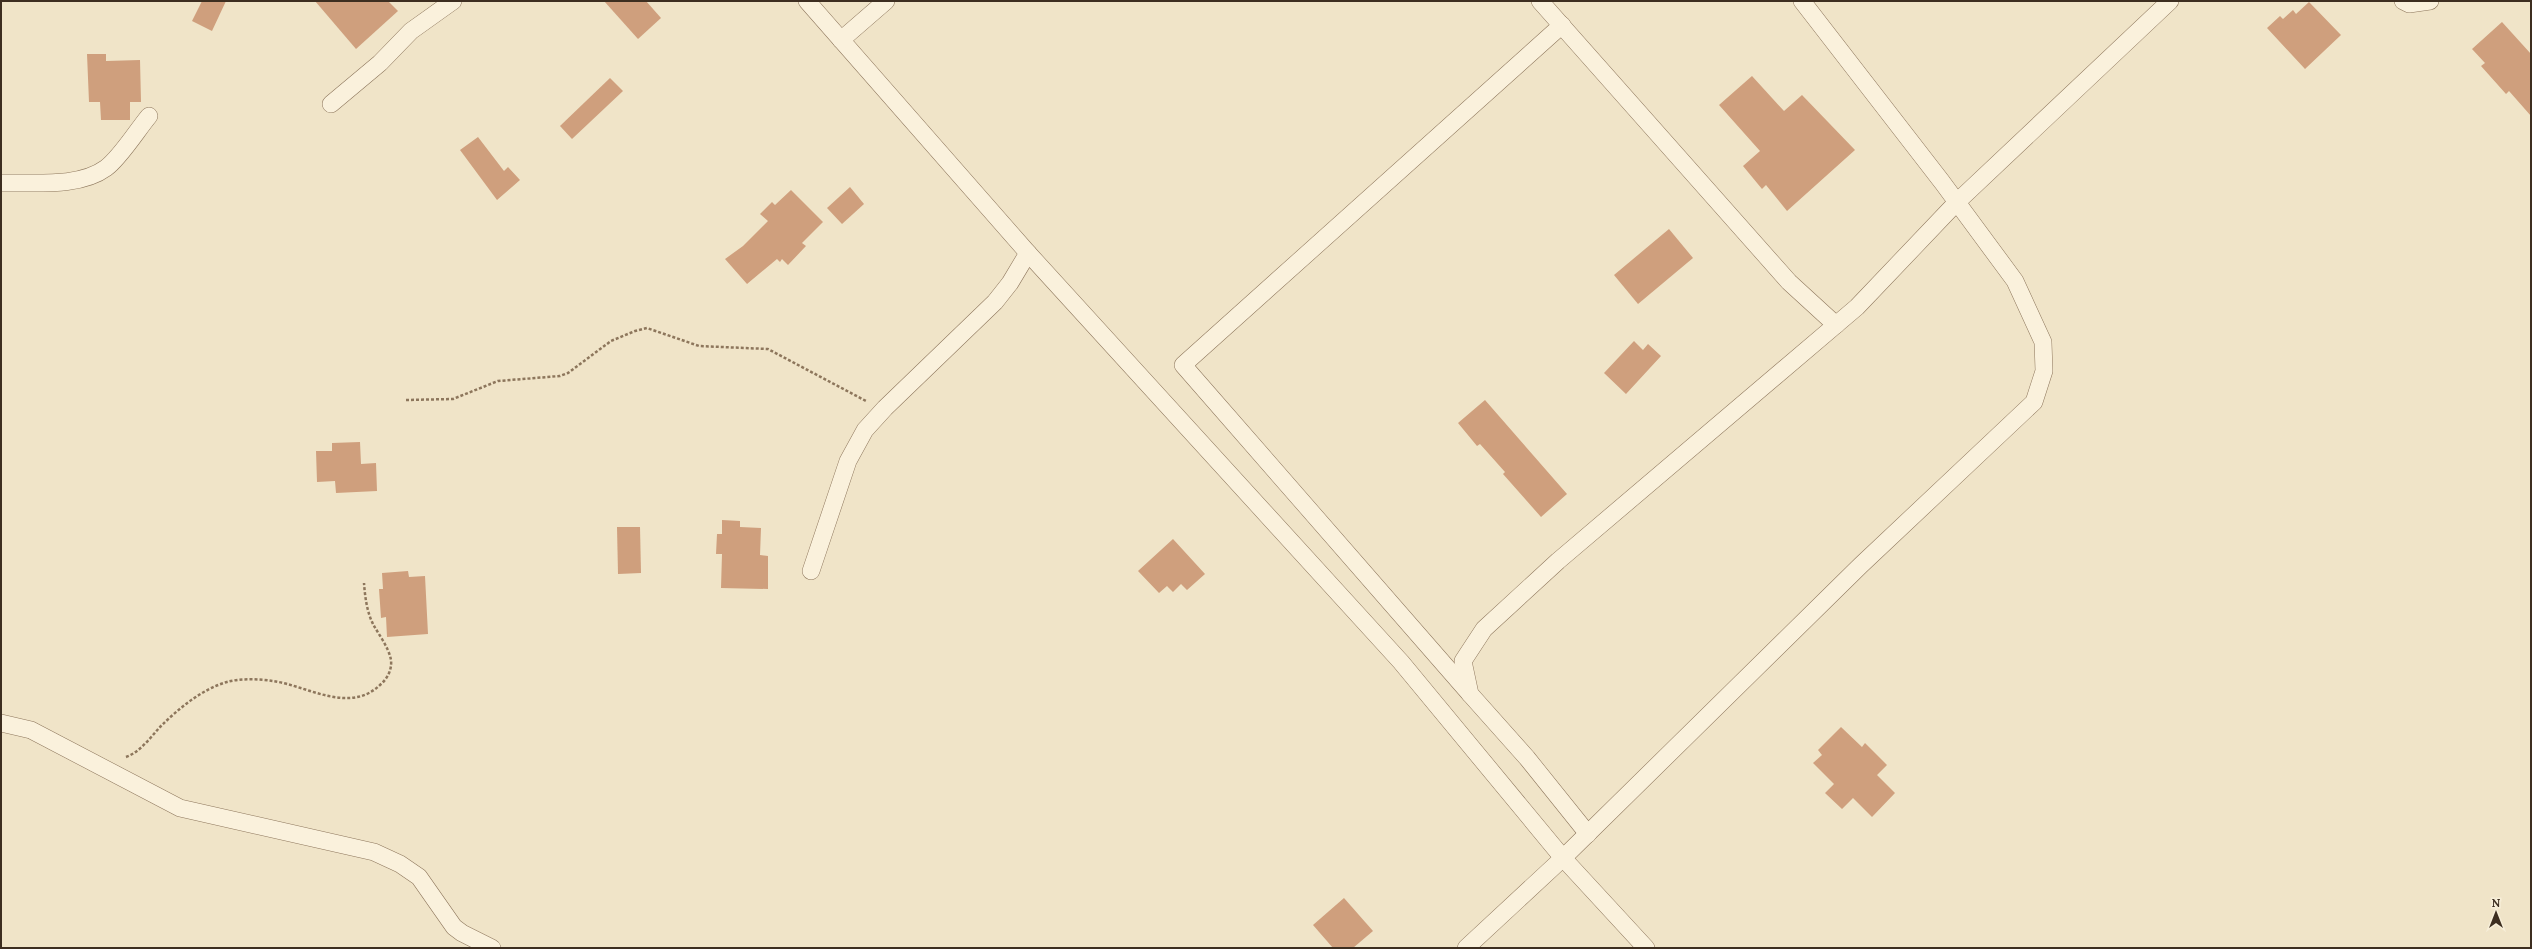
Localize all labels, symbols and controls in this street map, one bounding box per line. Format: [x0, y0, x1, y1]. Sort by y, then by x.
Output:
north arrow [2476, 893, 2516, 933]
text: N [2492, 896, 2501, 910]

